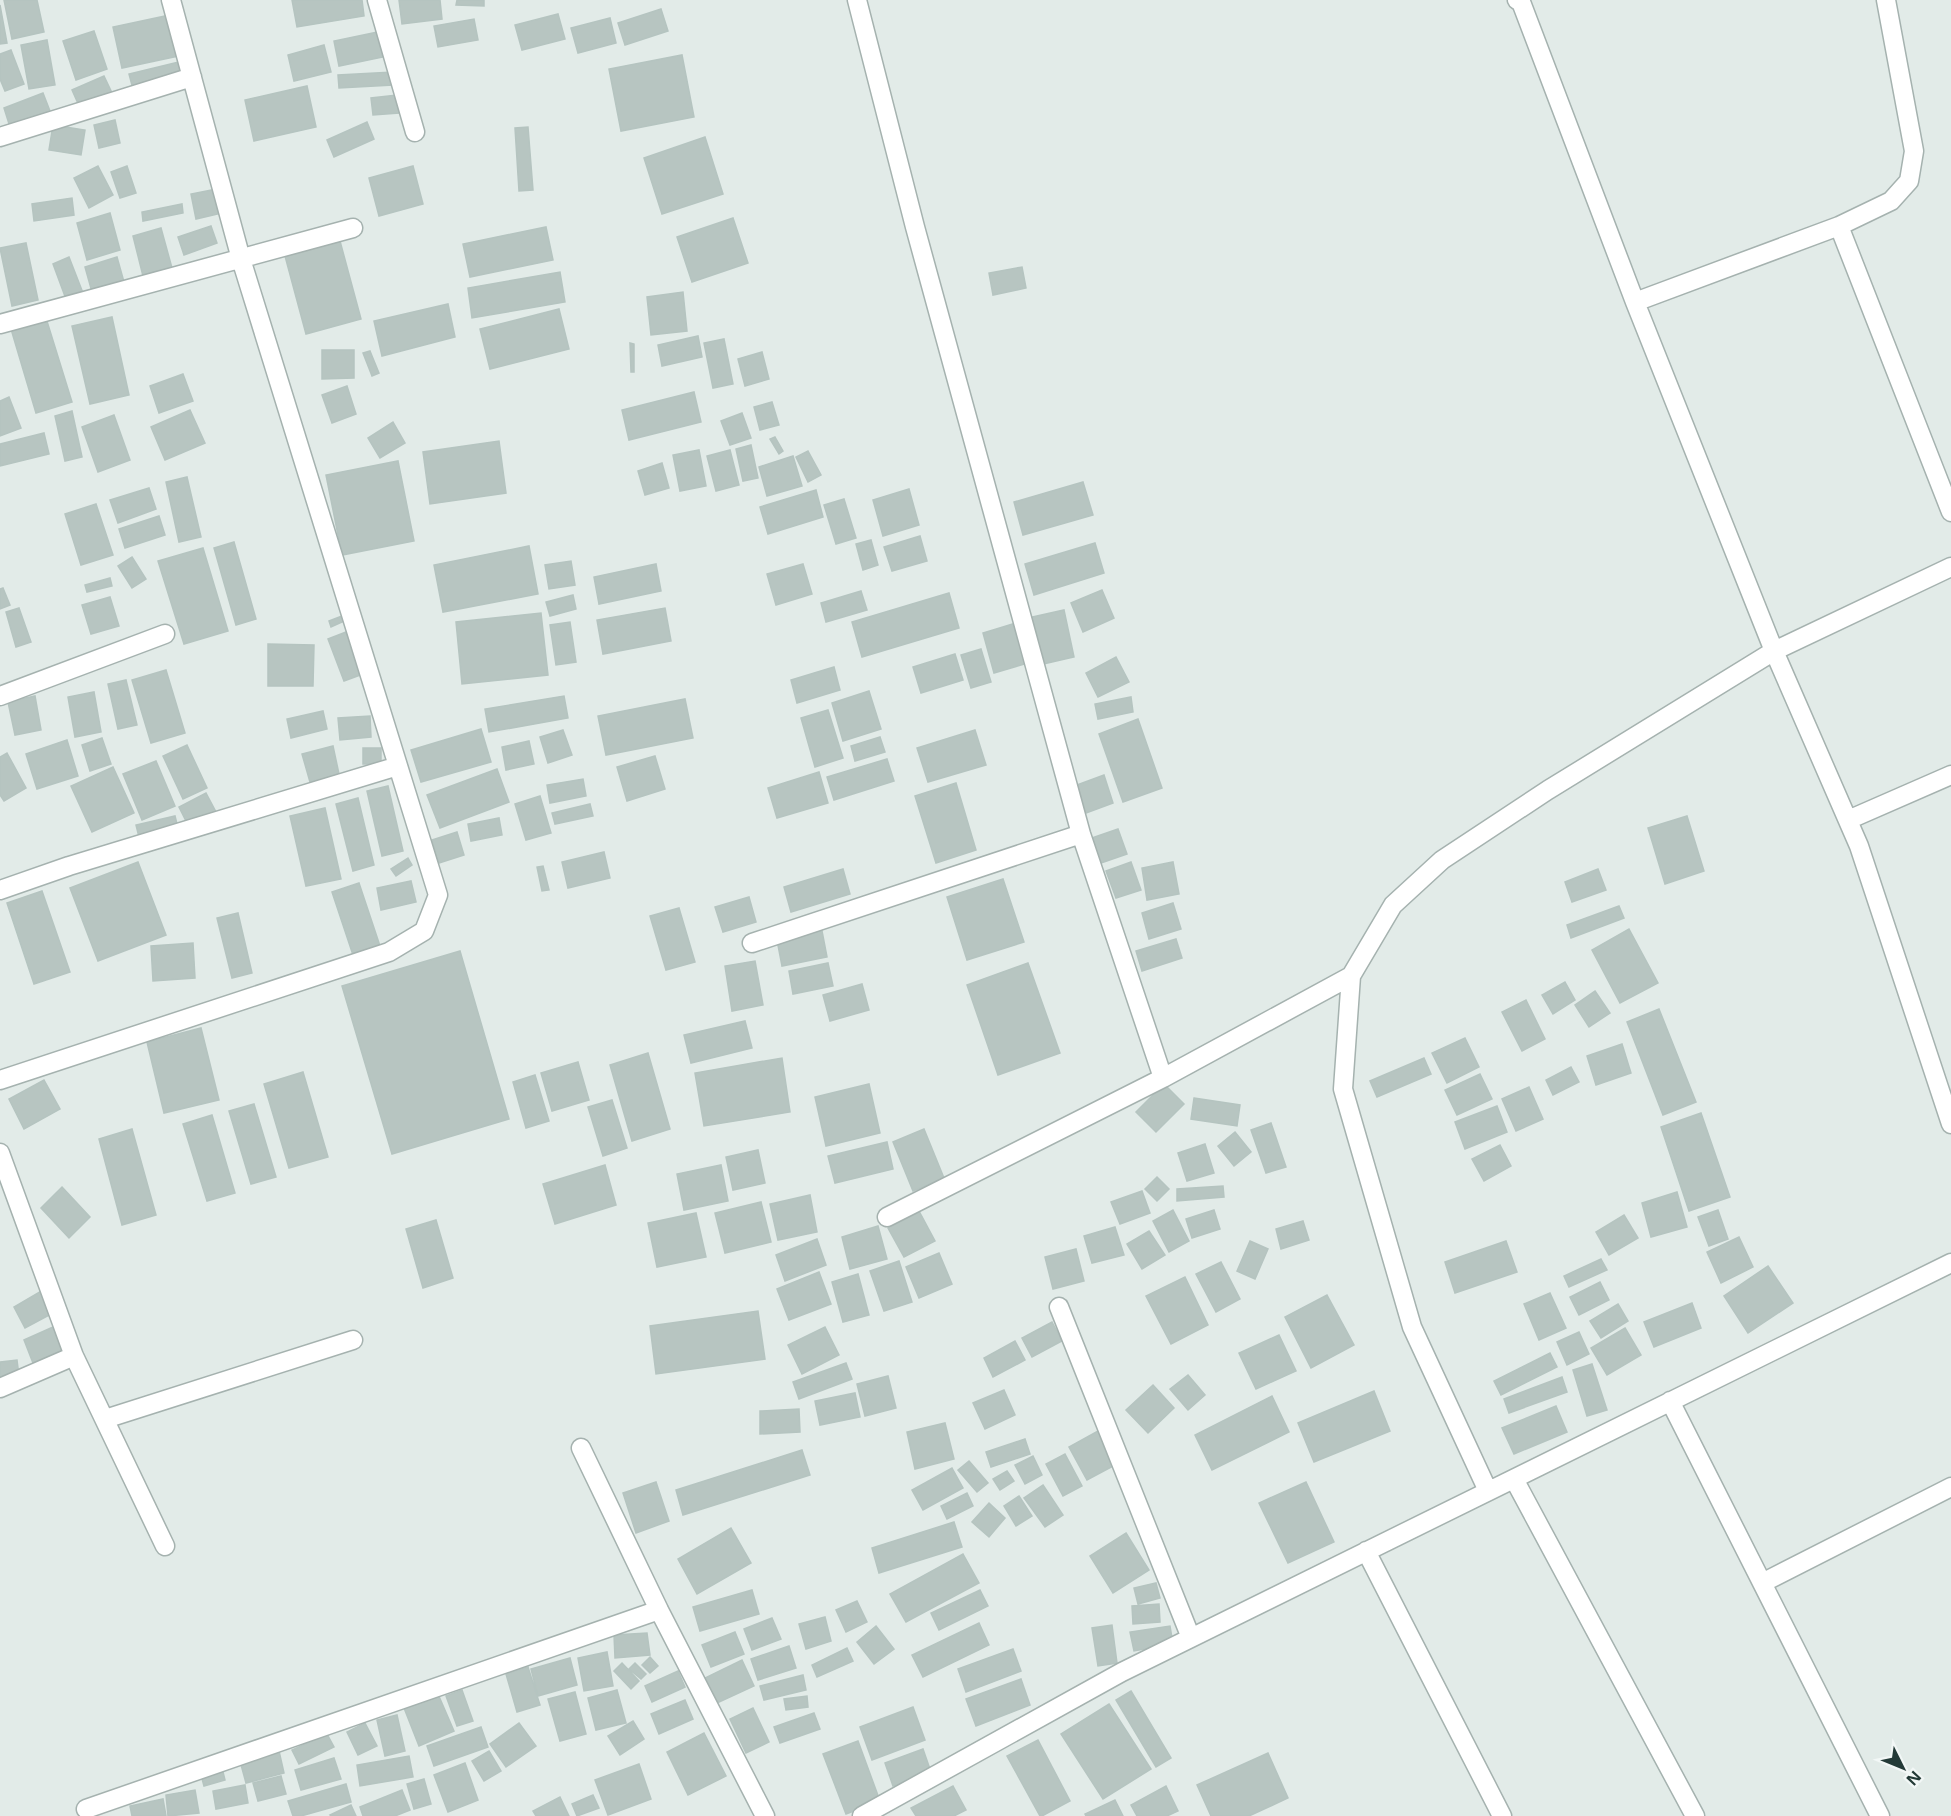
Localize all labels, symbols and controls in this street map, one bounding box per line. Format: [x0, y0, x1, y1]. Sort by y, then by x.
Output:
north arrow [1873, 1738, 1933, 1798]
text: N [1901, 1766, 1926, 1790]

